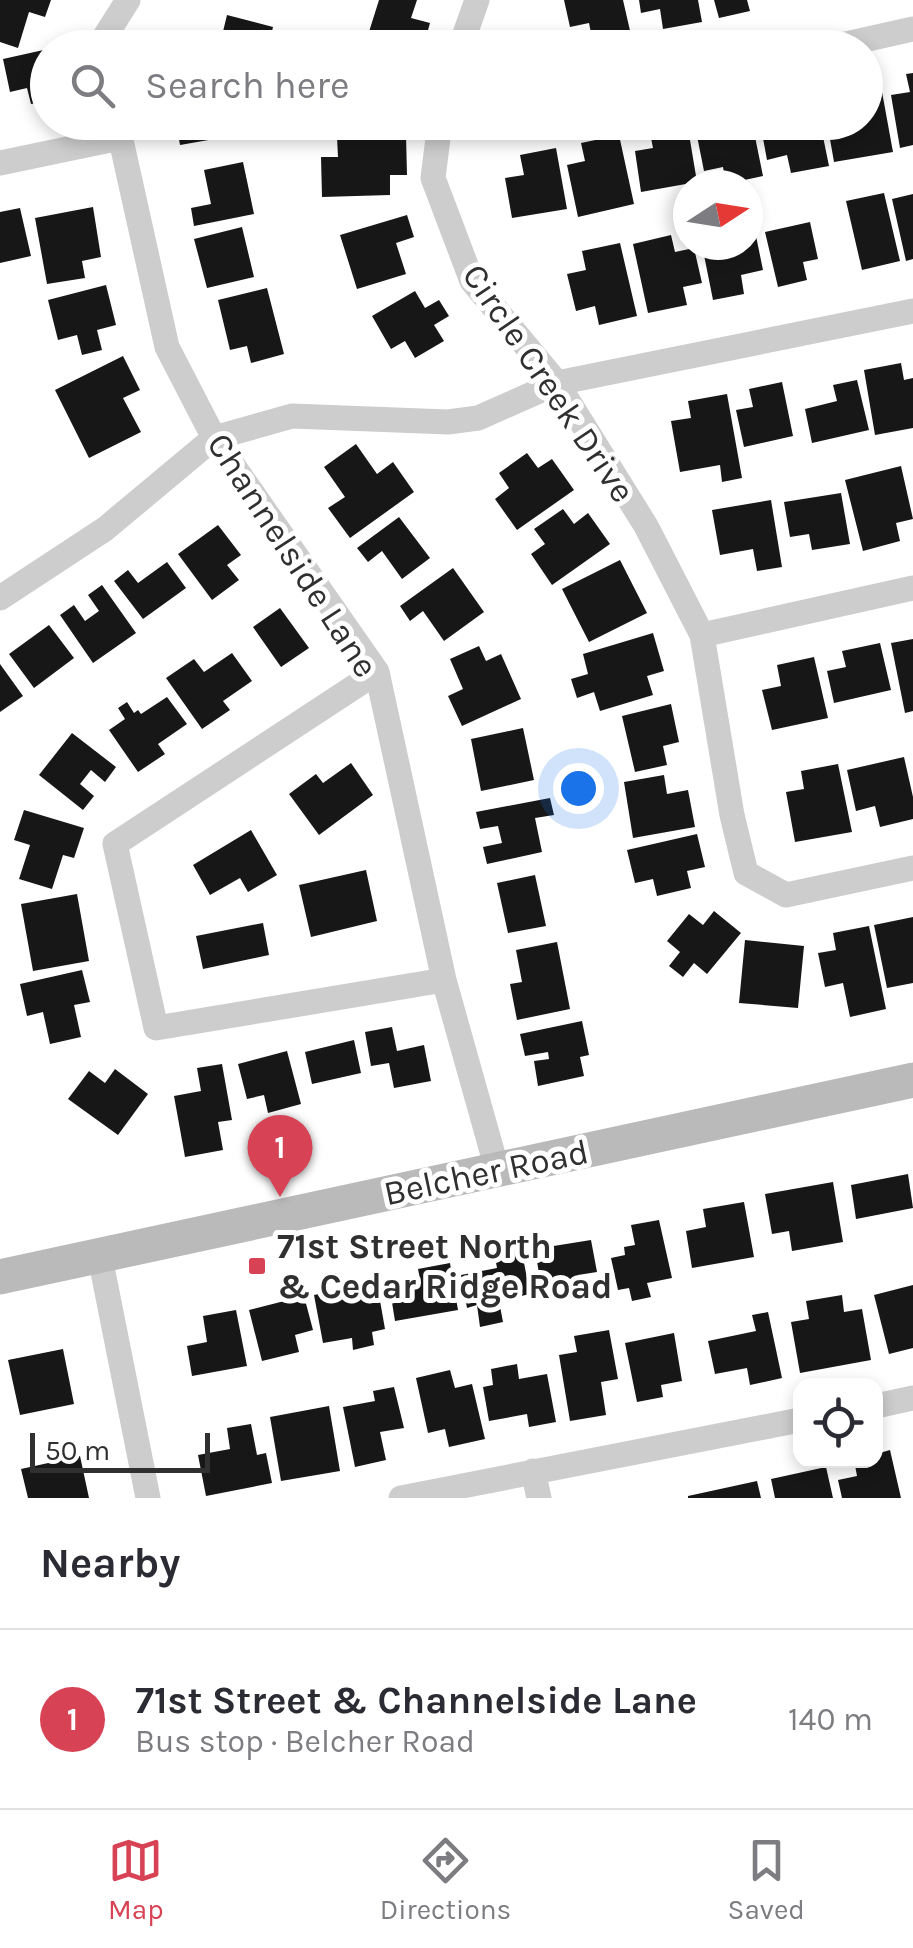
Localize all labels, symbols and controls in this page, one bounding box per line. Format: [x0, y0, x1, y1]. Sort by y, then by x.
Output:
search box [30, 30, 883, 140]
icon: search [65, 58, 120, 113]
text: Search here [145, 63, 349, 108]
north arrow [673, 170, 763, 260]
street label: Circle Creek Drive [454, 256, 643, 510]
street label: Channelside Lane [198, 426, 387, 685]
your location [553, 763, 604, 814]
pin: 1 [248, 1114, 312, 1197]
street label: Belcher Road [380, 1131, 592, 1214]
place label: 71st Street North & Cedar Ridge Road [277, 1226, 612, 1308]
marker: 71st Street North & Cedar Ridge Road [246, 1255, 268, 1277]
map controls [793, 1378, 883, 1468]
button: locate [793, 1378, 883, 1468]
scale bar [30, 1428, 210, 1472]
text: 50 m [45, 1434, 110, 1467]
text: Nearby [40, 1538, 180, 1588]
text: 71st Street & Channelside Lane [135, 1678, 697, 1723]
text: 1 [67, 1701, 78, 1738]
text: 140 m [788, 1701, 873, 1738]
text: Bus stop · Belcher Road [135, 1723, 475, 1760]
tab: Map [108, 1833, 164, 1926]
tab: Directions [380, 1833, 511, 1926]
tab: Saved [727, 1833, 805, 1926]

